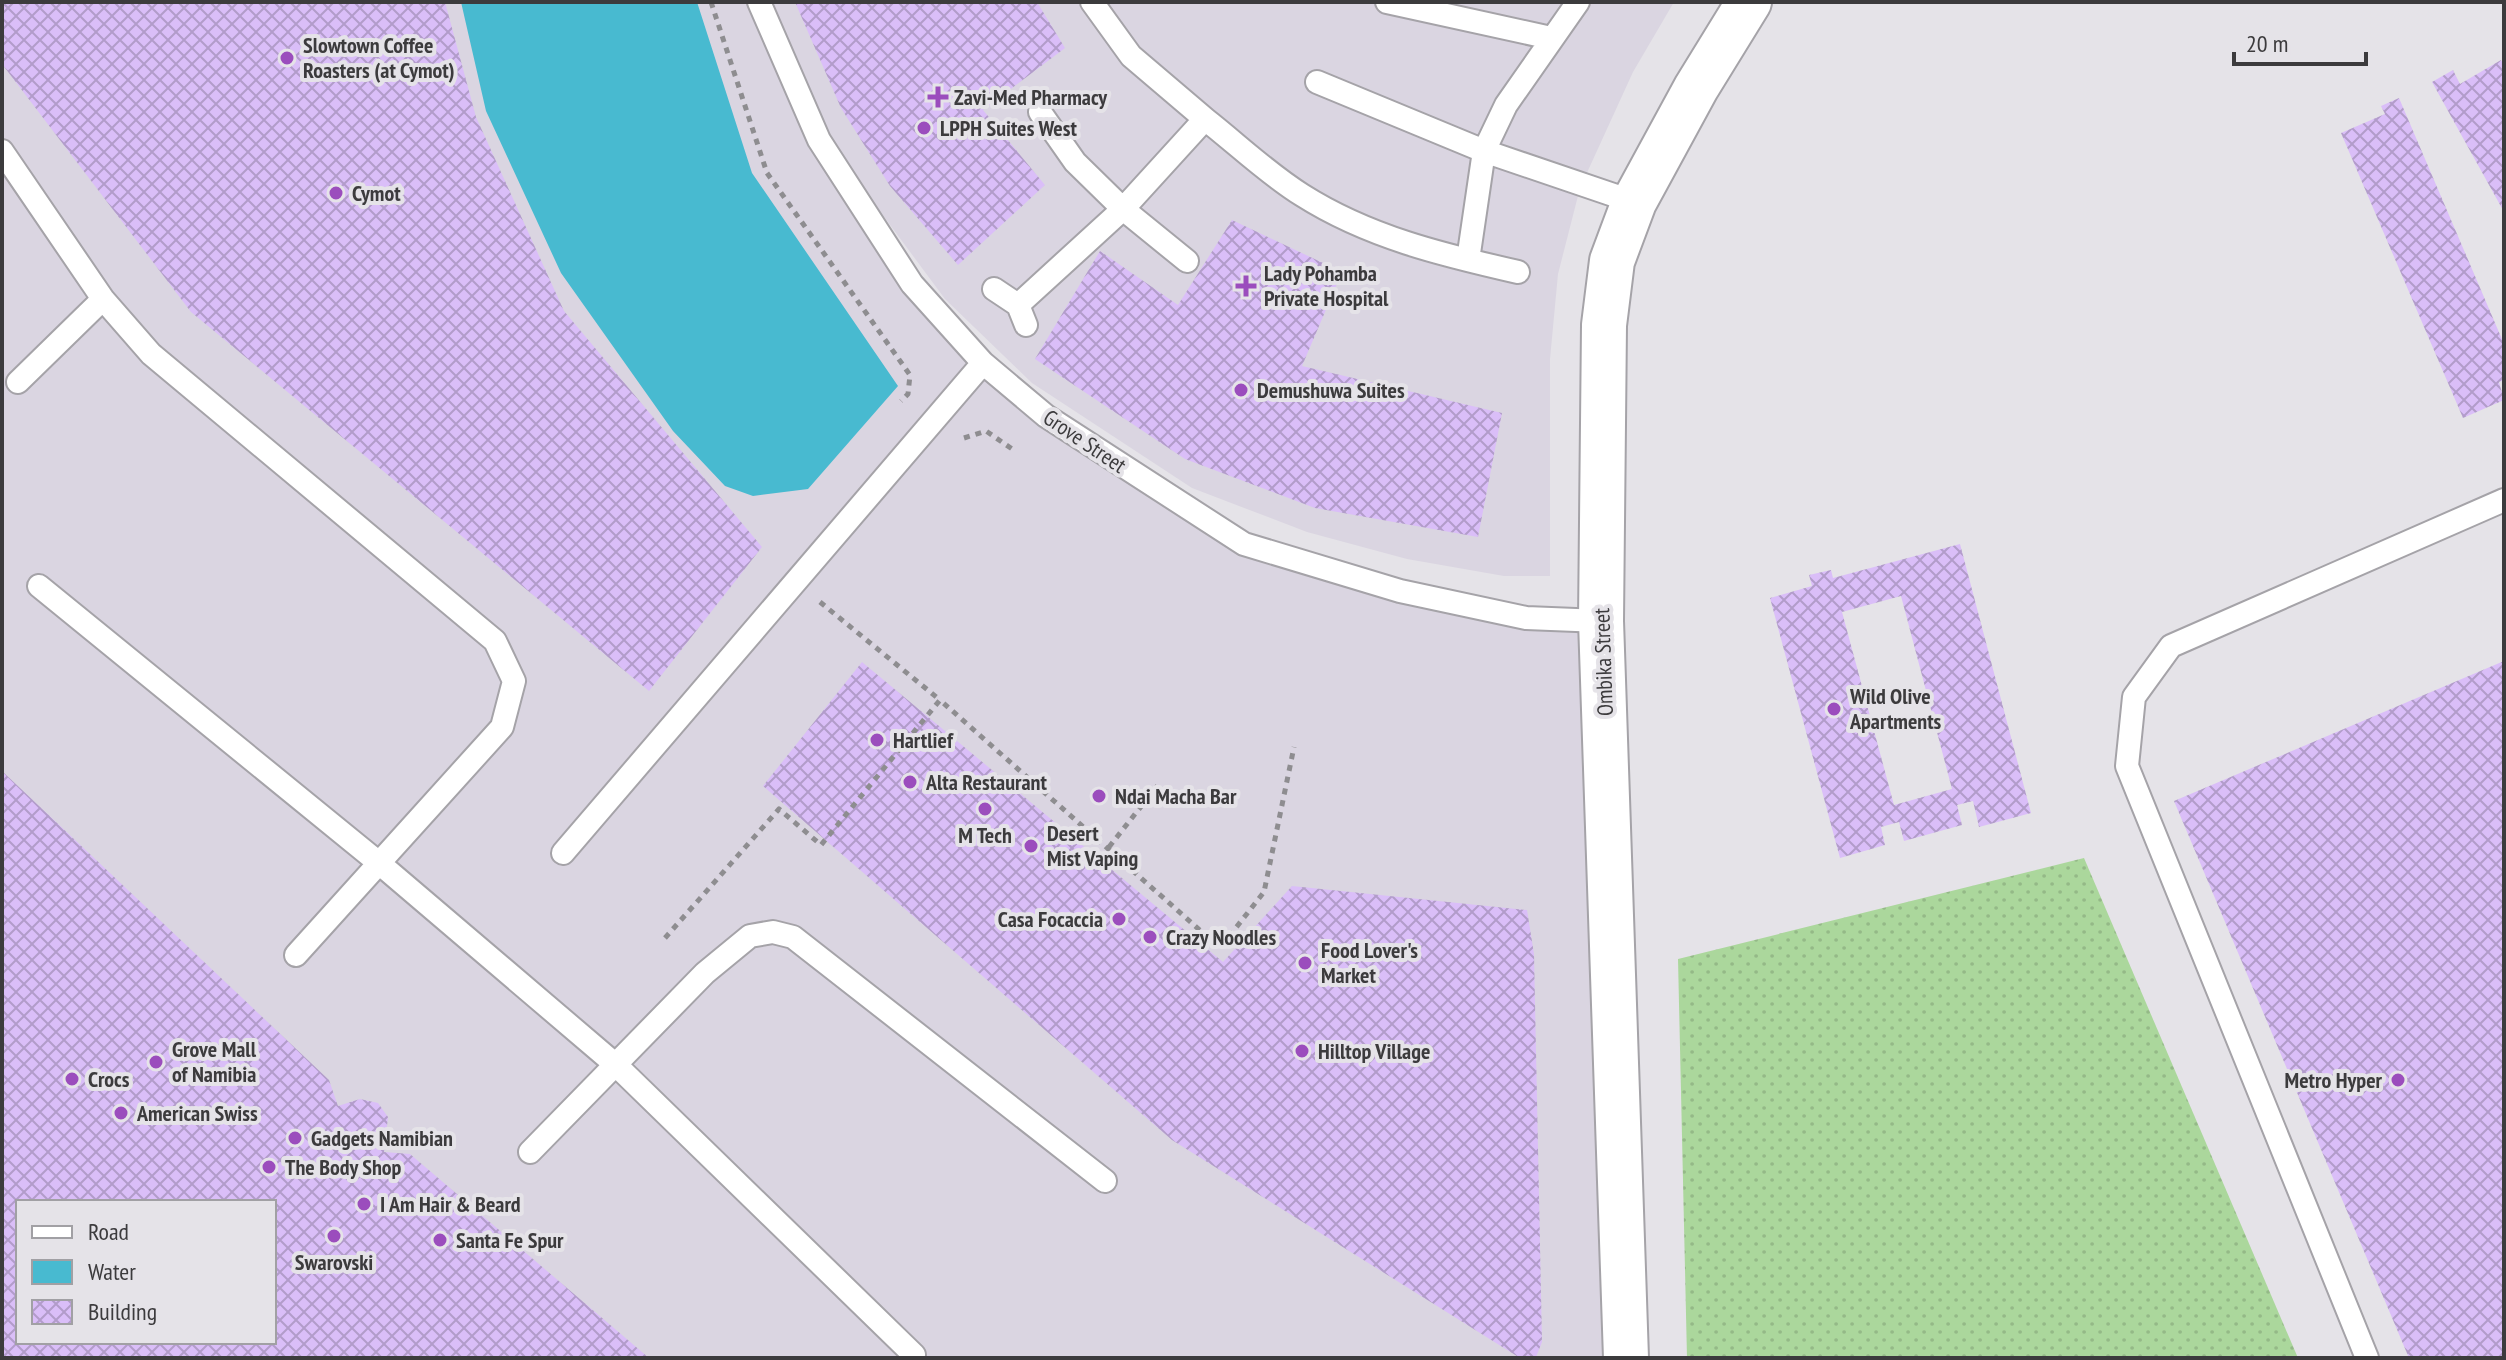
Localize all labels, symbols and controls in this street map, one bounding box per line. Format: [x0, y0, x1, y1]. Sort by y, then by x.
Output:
scale bar [2234, 16, 2366, 66]
text: 20 m [2246, 28, 2288, 59]
place label: Slowtown Coffee Roasters (at Cymot) [303, 31, 455, 84]
marker: Slowtown Coffee Roasters (at Cymot) [278, 49, 296, 67]
place label: Zavi-Med Pharmacy [954, 83, 1108, 111]
marker: Zavi-Med Pharmacy [929, 88, 947, 106]
place label: LPPH Suites West [940, 114, 1077, 142]
marker: LPPH Suites West [915, 119, 933, 137]
place label: Cymot [352, 179, 401, 207]
marker: Cymot [327, 184, 345, 202]
place label: Lady Pohamba Private Hospital [1264, 259, 1389, 312]
marker: Lady Pohamba Private Hospital [1235, 275, 1257, 297]
place label: Demushuwa Suites [1257, 376, 1405, 404]
marker: Demushuwa Suites [1232, 381, 1250, 399]
street label: Grove Street [1038, 403, 1132, 479]
street label: Ombika Street [1587, 607, 1619, 717]
place label: Wild Olive Apartments [1849, 682, 1942, 735]
marker: Wild Olive Apartments [1825, 700, 1843, 718]
place label: Hartlief [893, 726, 954, 754]
marker: Hartlief [868, 731, 886, 749]
place label: Alta Restaurant [925, 768, 1047, 796]
marker: Alta Restaurant [901, 773, 919, 791]
place label: Ndai Macha Bar [1115, 782, 1237, 810]
marker: Ndai Macha Bar [1090, 787, 1108, 805]
marker: M Tech [976, 800, 994, 818]
place label: Desert Mist Vaping [1047, 819, 1138, 872]
place label: M Tech [958, 821, 1012, 849]
marker: Desert Mist Vaping [1022, 837, 1040, 855]
place label: Casa Focaccia [998, 905, 1103, 933]
marker: Casa Focaccia [1110, 910, 1128, 928]
place label: Crazy Noodles [1166, 923, 1276, 951]
marker: Crazy Noodles [1141, 928, 1159, 946]
place label: Food Lover's Market [1321, 936, 1418, 989]
marker: Food Lover's Market [1296, 954, 1314, 972]
place label: Grove Mall of Namibia [172, 1035, 257, 1088]
place label: Hilltop Village [1318, 1037, 1430, 1065]
marker: Hilltop Village [1293, 1042, 1311, 1060]
marker: Grove Mall of Namibia [147, 1053, 165, 1071]
place label: Crocs [88, 1065, 130, 1093]
place label: Metro Hyper [2285, 1066, 2383, 1094]
marker: Crocs [63, 1070, 81, 1088]
marker: Metro Hyper [2389, 1071, 2407, 1089]
place label: American Swiss [136, 1099, 258, 1127]
marker: American Swiss [112, 1104, 130, 1122]
place label: Gadgets Namibian [311, 1124, 453, 1152]
marker: Gadgets Namibian [286, 1129, 304, 1147]
place label: The Body Shop [285, 1153, 402, 1181]
marker: The Body Shop [260, 1158, 278, 1176]
place label: I Am Hair & Beard [380, 1190, 521, 1218]
marker: I Am Hair & Beard [355, 1195, 373, 1213]
legend [16, 1200, 276, 1344]
text: Road [88, 1216, 129, 1247]
place label: Santa Fe Spur [456, 1226, 564, 1254]
marker: Swarovski [325, 1227, 343, 1245]
marker: Santa Fe Spur [431, 1231, 449, 1249]
place label: Swarovski [295, 1248, 373, 1276]
text: Water [88, 1256, 136, 1287]
text: Building [88, 1296, 157, 1327]

